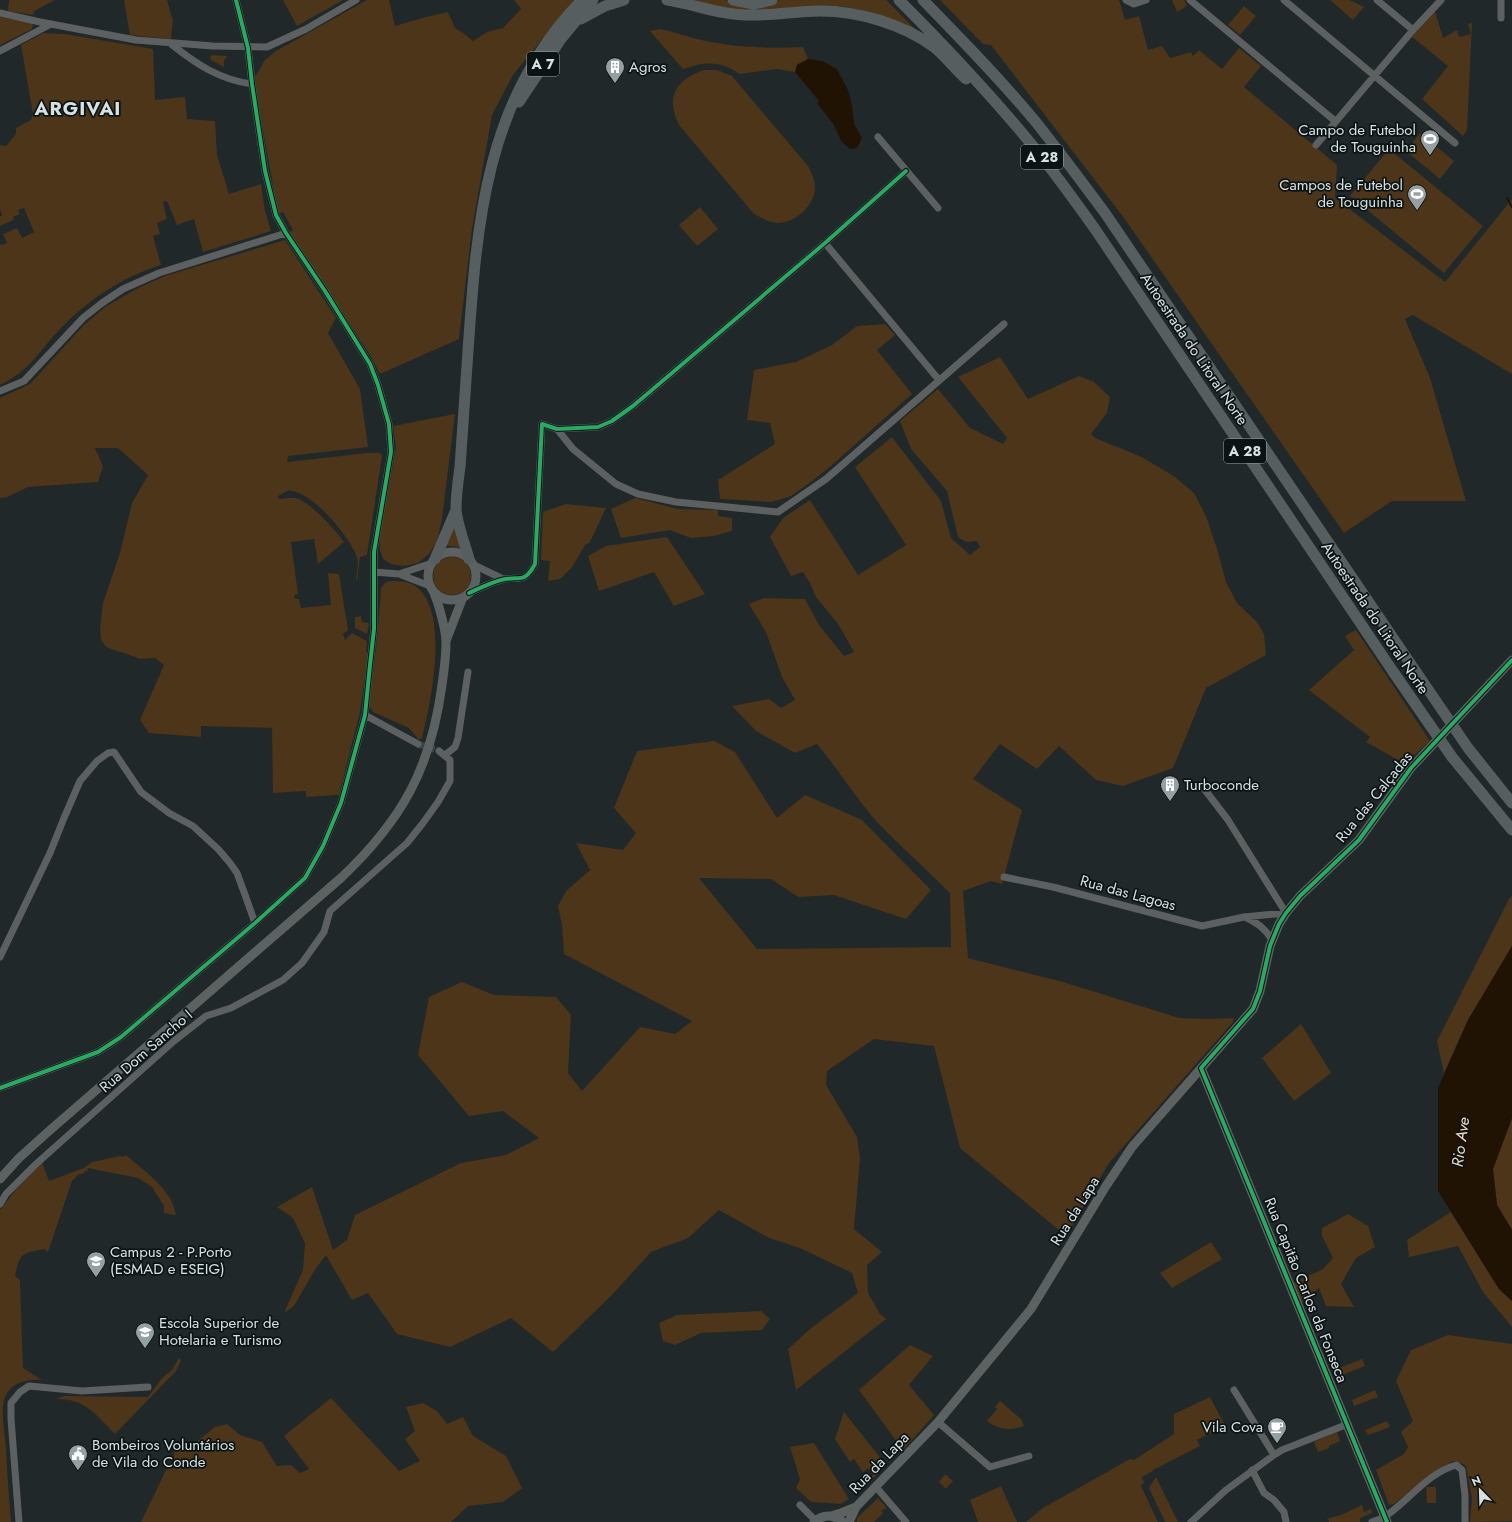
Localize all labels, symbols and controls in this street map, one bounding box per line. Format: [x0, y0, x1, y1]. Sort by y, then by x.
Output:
road number: A 7 [527, 52, 559, 76]
building icon: Agros [604, 56, 626, 84]
place label: Agros [629, 56, 667, 78]
district label: ARGIVAI [34, 95, 121, 122]
place label: Campo de Futebol de Touguinha [1298, 119, 1416, 158]
sports icon: Campo de Futebol de Touguinha [1419, 128, 1441, 156]
road number: A 28 [1021, 145, 1063, 169]
place label: Campos de Futebol de Touguinha [1279, 174, 1403, 213]
sports icon: Campos de Futebol de Touguinha [1406, 183, 1428, 211]
street label: Autoestrada do Litoral Norte [1135, 268, 1253, 430]
road number: A 28 [1224, 439, 1266, 463]
street label: Autoestrada do Litoral Norte [1316, 537, 1434, 699]
street label: Rua das Calçadas [1330, 747, 1418, 847]
building icon: Turboconde [1159, 774, 1181, 802]
place label: Turboconde [1184, 774, 1259, 796]
street label: Rua das Lagoas [1078, 870, 1178, 916]
street label: Rua Dom Sancho I [95, 1004, 197, 1098]
water label: Rio Ave [1446, 1116, 1475, 1168]
street label: Rua da Lapa [1045, 1172, 1105, 1250]
street label: Rua Capitão Carlos da Fonseca [1259, 1194, 1353, 1386]
place label: Campus 2 - P.Porto (ESMAD e ESEIG) [110, 1241, 231, 1280]
school or university icon: Campus 2 - P.Porto (ESMAD e ESEIG) [85, 1250, 107, 1278]
place label: Escola Superior de Hotelaria e Turismo [159, 1312, 282, 1351]
school or university icon: Escola Superior de Hotelaria e Turismo [134, 1321, 156, 1349]
place label: Vila Cova [1202, 1416, 1263, 1438]
cafe icon: Vila Cova [1266, 1416, 1288, 1444]
street label: Rua da Lapa [844, 1427, 914, 1499]
place label: Bombeiros Voluntários de Vila do Conde [92, 1434, 234, 1473]
public building icon: Bombeiros Voluntários de Vila do Conde [67, 1443, 89, 1471]
north arrow [1460, 1470, 1500, 1510]
text: N [1469, 1472, 1483, 1490]

